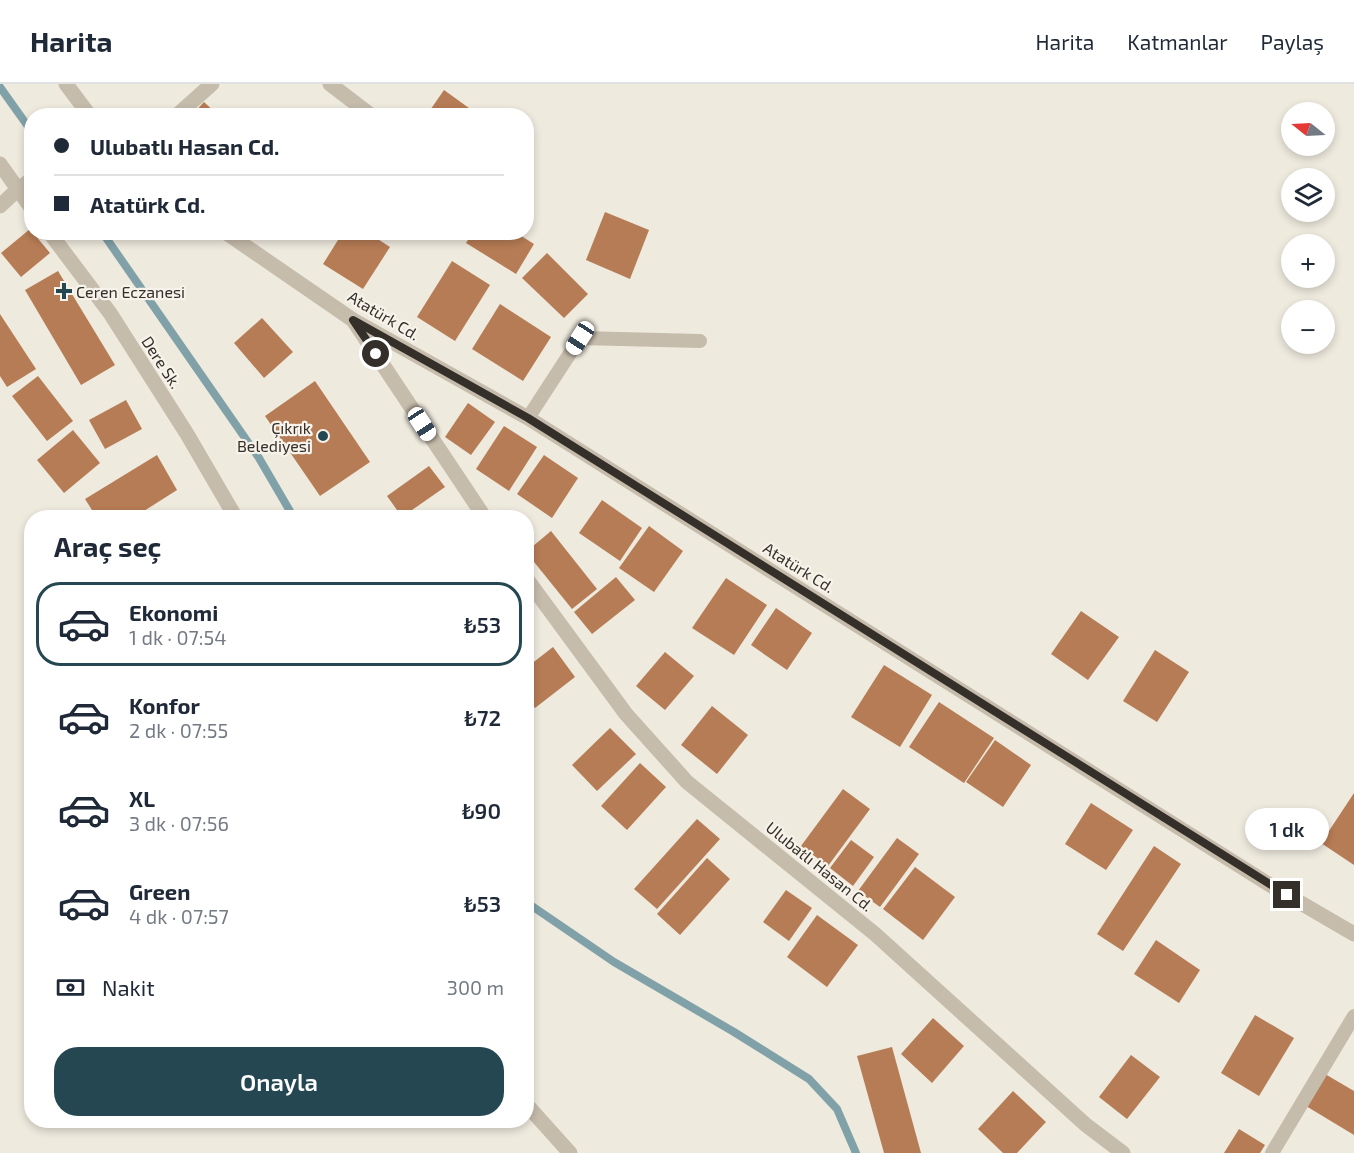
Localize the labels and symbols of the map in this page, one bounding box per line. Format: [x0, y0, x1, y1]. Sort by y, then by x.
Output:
north arrow [1281, 102, 1335, 156]
place label: Ceren Eczanesi [76, 282, 185, 301]
marker: Ceren Eczanesi [57, 284, 71, 298]
street label: Atatürk Cd. [345, 286, 423, 344]
car [563, 318, 597, 358]
street label: Dere Sk. [138, 332, 186, 392]
route start [362, 340, 389, 367]
car [405, 404, 439, 444]
place label: Çıkrık Belediyesi [237, 418, 311, 455]
marker: Çıkrık Belediyesi [316, 429, 330, 443]
street label: Atatürk Cd. [760, 538, 838, 596]
callout: 1 dk [1245, 808, 1329, 850]
street label: Ulubatlı Hasan Cd. [763, 817, 877, 915]
route end [1273, 881, 1300, 908]

